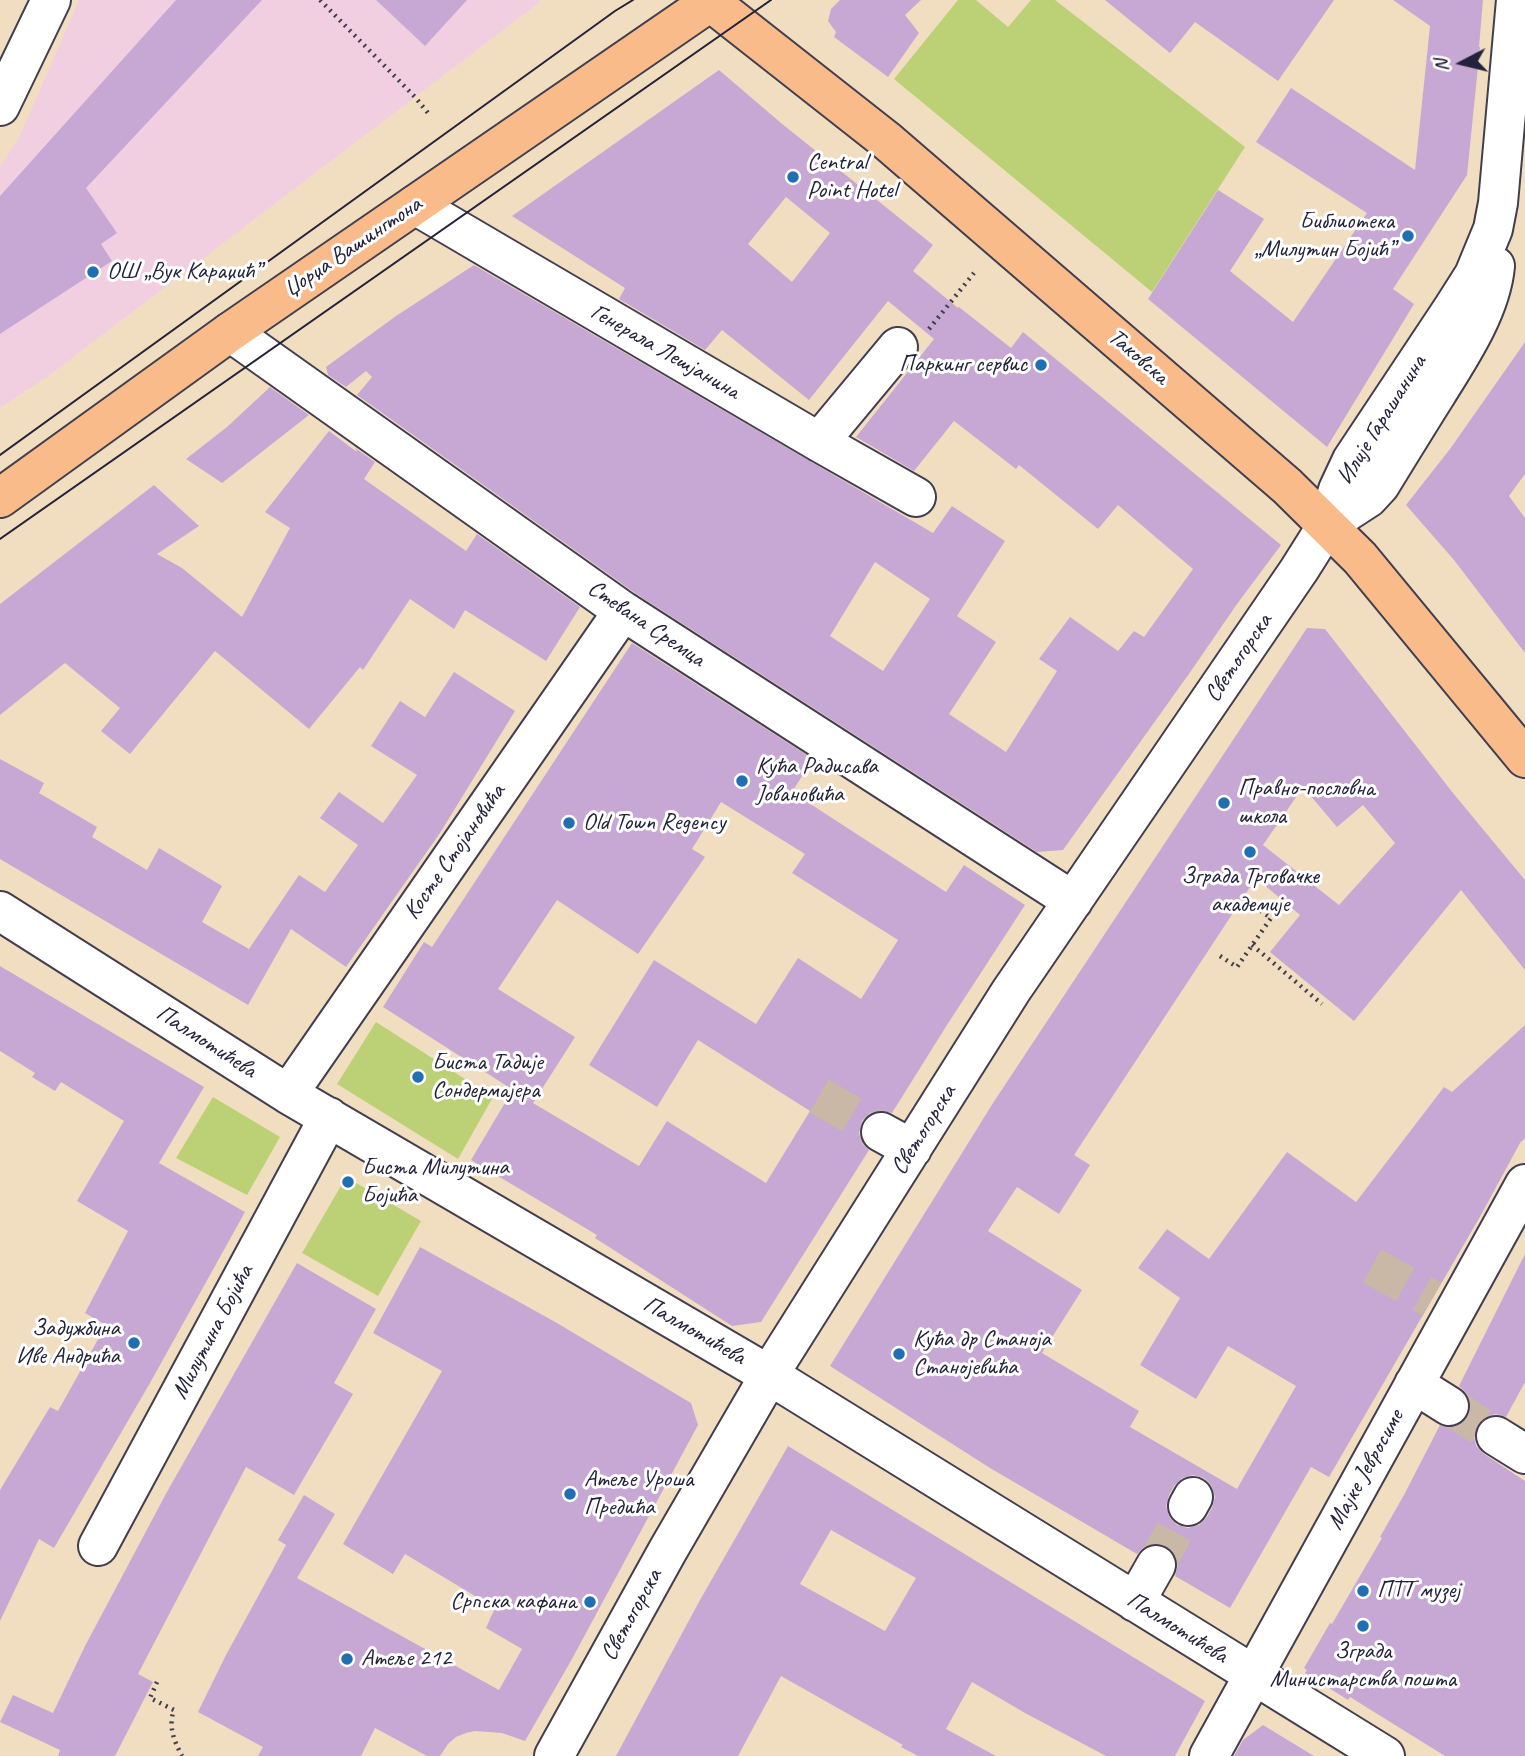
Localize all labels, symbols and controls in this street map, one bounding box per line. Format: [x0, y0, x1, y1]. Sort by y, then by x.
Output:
north arrow [1427, 28, 1497, 98]
text: N [1429, 58, 1454, 73]
place label: Central Point Hotel [807, 149, 897, 205]
marker: Central Point Hotel [785, 169, 801, 185]
street label: Џорџа Вашингтона [279, 190, 427, 304]
place label: Библиотека „Милутин Бојић” [1255, 208, 1394, 264]
marker: Библиотека „Милутин Бојић” [1400, 228, 1416, 244]
place label: ОШ „Вук Караџић” [107, 258, 261, 286]
marker: ОШ „Вук Караџић” [85, 264, 101, 280]
street label: Генерала Лешјанина [585, 298, 745, 406]
street label: Таковска [1102, 323, 1174, 391]
street label: Илије Гарашанина [1331, 350, 1433, 490]
place label: Паркинг сервис [899, 351, 1027, 379]
marker: Паркинг сервис [1033, 357, 1049, 373]
street label: Стевана Сремца [582, 574, 710, 674]
street label: Светогорска [1199, 608, 1279, 708]
place label: Кућа Радисава Јовановића [756, 753, 878, 809]
marker: Кућа Радисава Јовановића [734, 773, 750, 789]
place label: Правно-пословна школа [1238, 775, 1374, 831]
street label: Косте Стојановића [398, 779, 512, 925]
marker: Правно-пословна школа [1216, 795, 1232, 811]
place label: Old Town Regency [583, 809, 725, 837]
marker: Old Town Regency [561, 815, 577, 831]
marker: Зграда Трговачке академије [1242, 844, 1258, 860]
place label: Зграда Трговачке академије [1181, 863, 1319, 919]
street label: Палмотићева [151, 999, 261, 1085]
place label: Биста Тадије Сондермајера [432, 1049, 543, 1105]
marker: Биста Тадије Сондермајера [410, 1069, 426, 1085]
street label: Светогорска [885, 1080, 963, 1180]
place label: Биста Милутина Бојића [362, 1154, 509, 1210]
marker: Биста Милутина Бојића [340, 1174, 356, 1190]
street label: Милутина Бојића [166, 1260, 260, 1404]
street label: Палмотићева [638, 1290, 750, 1372]
place label: Задужбина Иве Андрића [16, 1315, 120, 1371]
place label: Кућа др Станоја Станојевића [913, 1326, 1051, 1382]
marker: Задужбина Иве Андрића [126, 1335, 142, 1351]
marker: Кућа др Станоја Станојевића [891, 1346, 907, 1362]
street label: Мајке Јевросиме [1321, 1405, 1411, 1535]
place label: Атеље Уроша Предића [584, 1466, 693, 1522]
marker: Атеље Уроша Предића [562, 1486, 578, 1502]
street label: Светогорска [595, 1564, 669, 1666]
place label: ПТТ музеј [1377, 1577, 1460, 1605]
marker: ПТТ музеј [1355, 1583, 1371, 1599]
street label: Палмотићева [1121, 1586, 1233, 1670]
place label: Српска кафана [450, 1588, 576, 1616]
marker: Српска кафана [582, 1594, 598, 1610]
marker: Зграда Министарства пошта [1355, 1618, 1371, 1634]
place label: Зграда Министарства пошта [1270, 1638, 1456, 1694]
place label: Атеље 212 [361, 1645, 451, 1673]
marker: Атеље 212 [339, 1651, 355, 1667]

